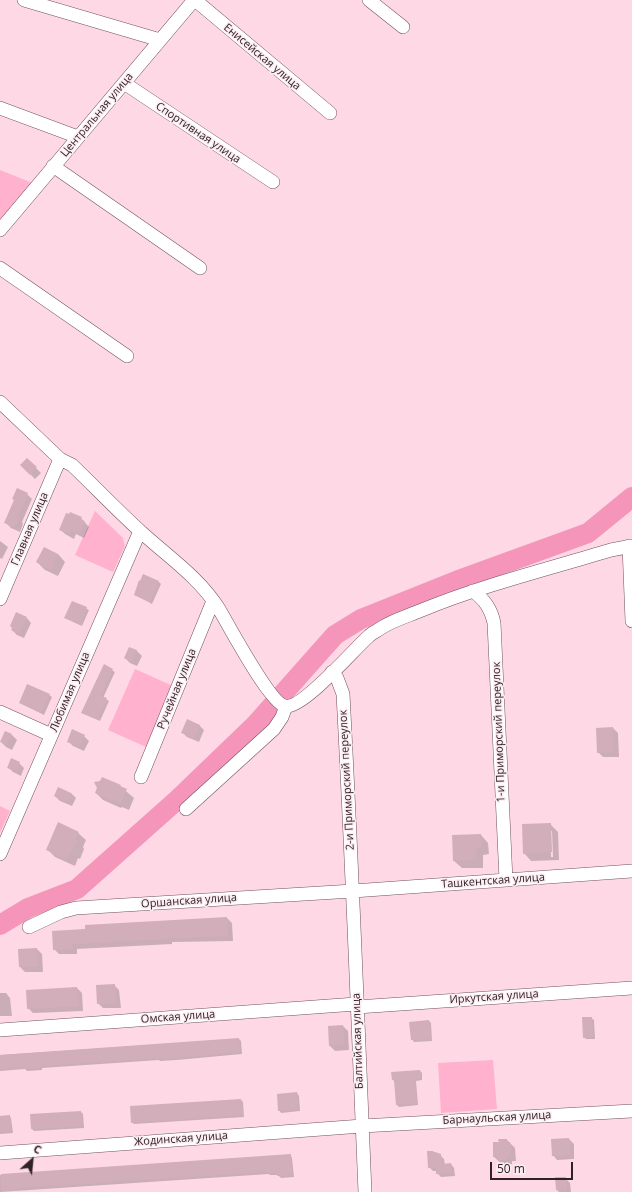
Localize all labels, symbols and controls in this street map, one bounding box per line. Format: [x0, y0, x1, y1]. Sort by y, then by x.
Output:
street label: Енисейская улица [221, 21, 303, 93]
street label: Центральная улица [58, 70, 136, 160]
street label: Спортивная улица [153, 100, 243, 166]
street label: Главная улица [9, 490, 51, 568]
street label: Ручейная улица [155, 647, 199, 731]
street label: Любимая улица [47, 650, 93, 734]
street label: 1-и Приморский переулок [490, 661, 508, 803]
street label: 2-и Приморский переулок [337, 709, 357, 851]
street label: Ташкентская улица [441, 871, 545, 891]
street label: Оршанская улица [141, 891, 237, 911]
street label: Иркутская улица [449, 987, 539, 1007]
street label: Балтийская улица [350, 993, 366, 1089]
street label: Омская улица [140, 1008, 216, 1026]
street label: Барнаульская улица [442, 1109, 552, 1127]
street label: Жодинская улица [134, 1129, 228, 1149]
north arrow [12, 1140, 52, 1180]
text: С [31, 1141, 44, 1157]
scale bar [492, 1154, 575, 1180]
text: 50 m [497, 1160, 525, 1177]

